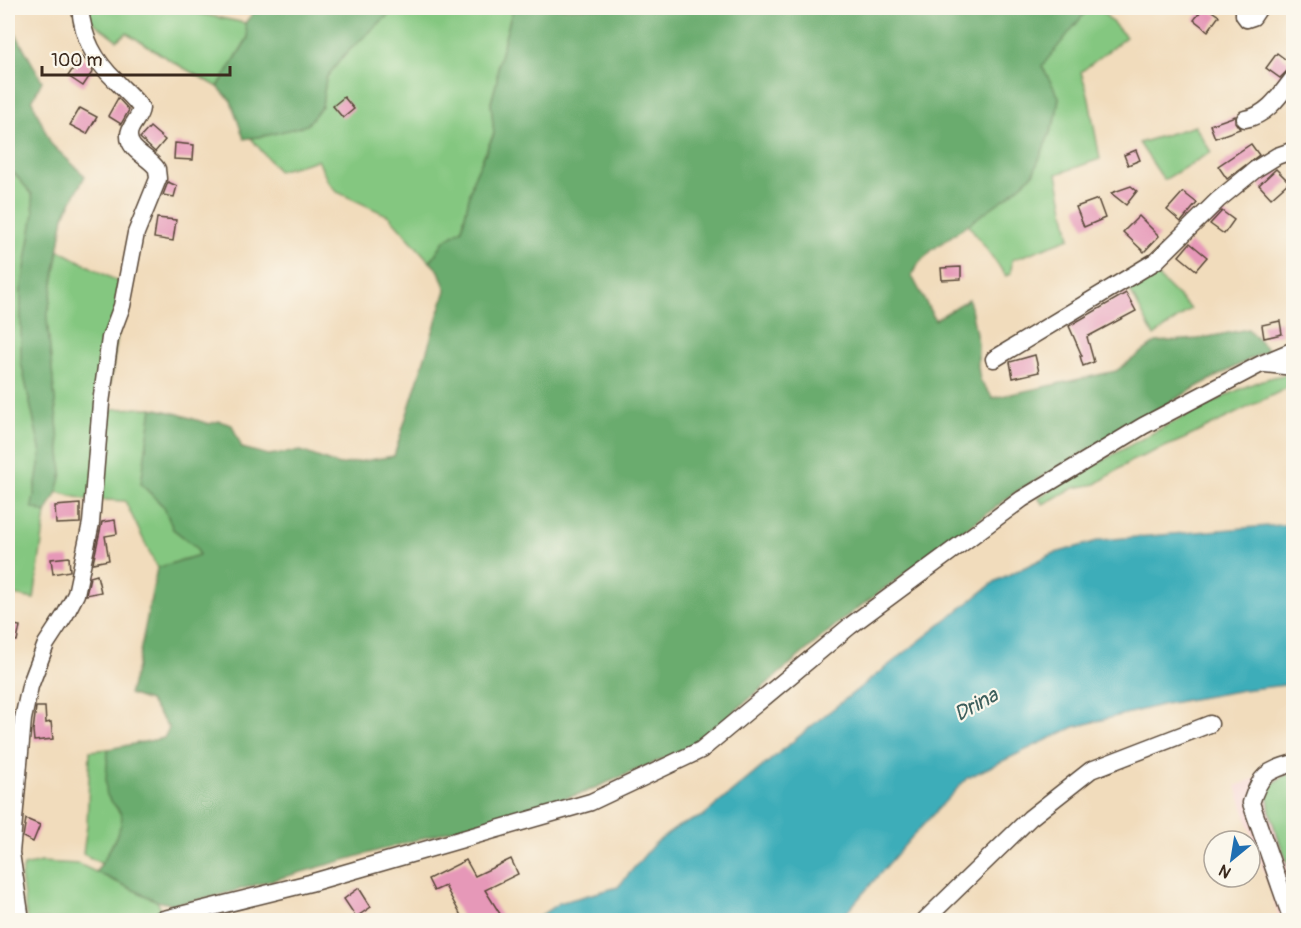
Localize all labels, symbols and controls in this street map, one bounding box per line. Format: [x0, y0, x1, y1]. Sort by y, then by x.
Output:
scale bar [42, 39, 230, 77]
text: 100 m [51, 49, 103, 72]
water label: Drina [949, 681, 1004, 728]
north arrow [1202, 829, 1262, 889]
text: N [1215, 860, 1235, 882]

